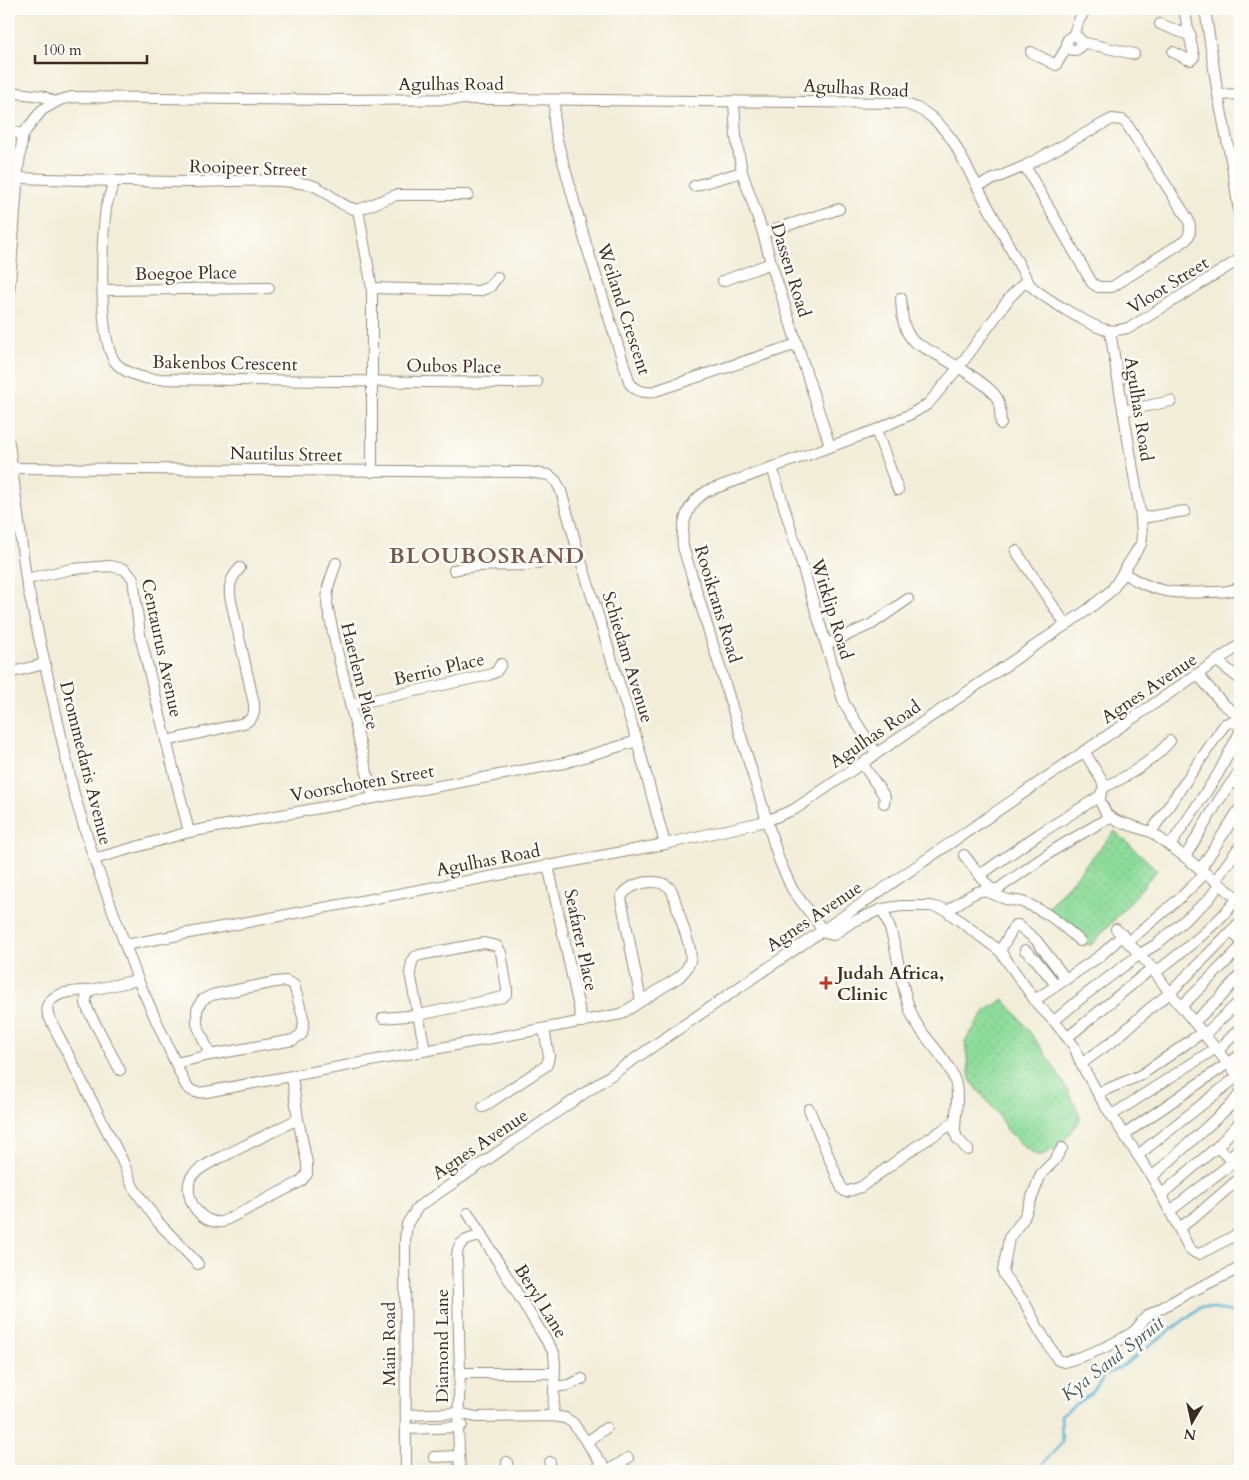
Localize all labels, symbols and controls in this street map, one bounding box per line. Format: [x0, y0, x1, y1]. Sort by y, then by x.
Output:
scale bar [35, 32, 148, 64]
text: 100 m [42, 40, 82, 60]
street label: Agulhas Road [398, 72, 504, 97]
street label: Agulhas Road [803, 73, 910, 104]
street label: Rooipeer Street [189, 154, 308, 183]
street label: Dassen Road [764, 220, 817, 321]
street label: Weiland Crescent [590, 239, 657, 378]
street label: Vloot Street [1123, 251, 1214, 320]
street label: Boegoe Place [135, 260, 237, 287]
street label: Bakenbos Crescent [152, 350, 298, 377]
street label: Oubos Place [406, 353, 502, 380]
street label: Agulhas Road [1118, 355, 1159, 464]
street label: Nautilus Street [230, 441, 343, 468]
district label: BLOUBOSRAND [389, 541, 585, 571]
street label: Rooikrans Road [688, 542, 747, 666]
street label: Witklip Road [804, 555, 859, 663]
street label: Centaurus Avenue [135, 576, 188, 720]
street label: Schiedam Avenue [596, 588, 659, 726]
street label: Haerlem Place [334, 620, 385, 732]
street label: Berrio Place [391, 647, 487, 692]
street label: Agnes Avenue [1096, 647, 1202, 730]
street label: Drommedaris Avenue [53, 679, 118, 848]
street label: Agulhas Road [825, 694, 926, 774]
street label: Voorschoten Street [288, 759, 436, 808]
street label: Agulhas Road [434, 838, 543, 883]
street label: Agnes Avenue [761, 875, 867, 958]
street label: Seafarer Place [557, 887, 604, 993]
place label: Judah Africa, Clinic [834, 961, 944, 1007]
marker: Judah Africa, Clinic [819, 976, 833, 990]
street label: Agnes Avenue [427, 1103, 533, 1186]
street label: Beryl Lane [508, 1259, 573, 1343]
street label: Diamond Lane [430, 1289, 455, 1403]
street label: Main Road [377, 1301, 402, 1386]
water label: Kya Sand Spruit [1056, 1310, 1170, 1407]
north arrow [1166, 1398, 1216, 1448]
text: N [1183, 1424, 1198, 1445]

